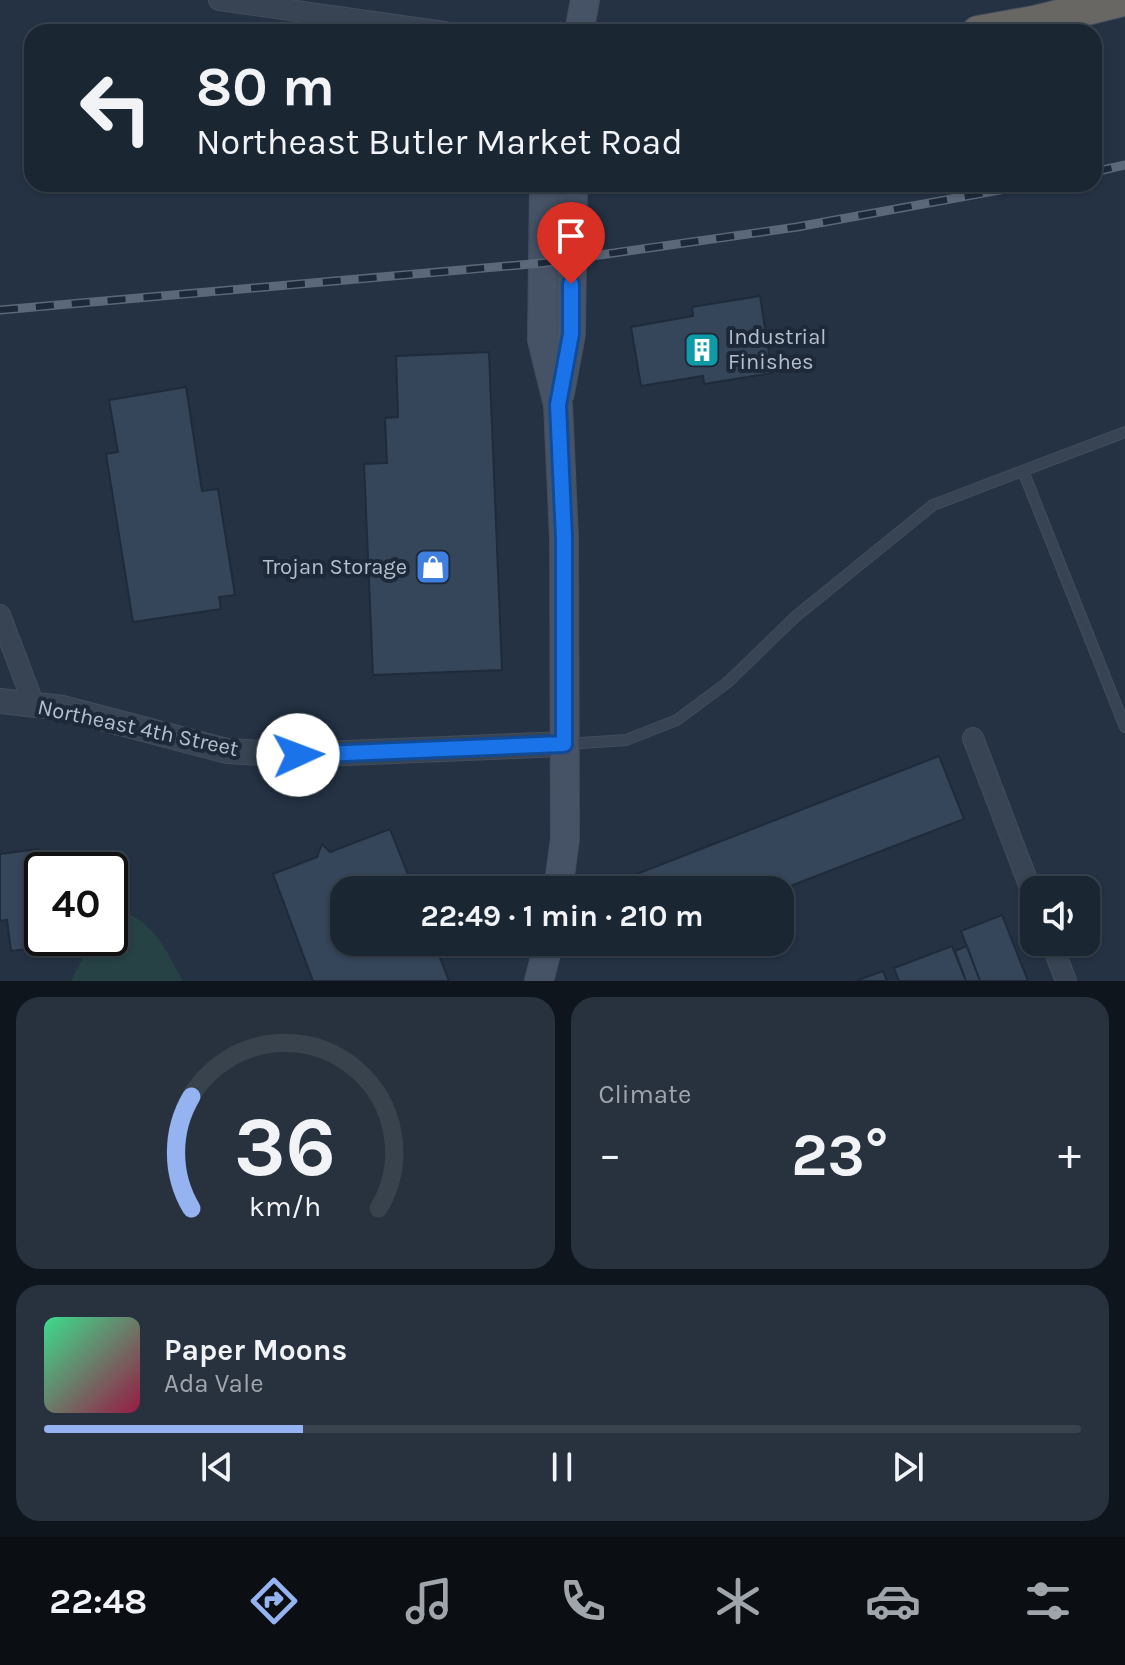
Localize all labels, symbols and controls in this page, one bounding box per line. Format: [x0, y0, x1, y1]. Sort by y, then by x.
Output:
text: 80 m [196, 54, 335, 119]
icon: left [64, 56, 168, 160]
text: Northeast Butler Market Road [196, 121, 683, 163]
pin [537, 202, 605, 284]
icon: arrive [549, 214, 593, 258]
place label: Industrial Finishes [728, 324, 826, 375]
building icon: Industrial Finishes [683, 331, 721, 369]
shop icon: Trojan Storage [414, 548, 452, 586]
place label: Trojan Storage [263, 554, 407, 580]
street label: Northeast 4th Street [35, 694, 241, 762]
position arrow [256, 713, 340, 797]
speed limit sign: 40 [24, 852, 128, 956]
map controls [1020, 876, 1100, 956]
button: sound [1020, 876, 1100, 956]
text: 22:49 · 1 min · 210 m [421, 898, 703, 934]
text: Climate [599, 1079, 691, 1110]
text: 36 [234, 1099, 336, 1196]
text: 23° [791, 1120, 888, 1190]
text: − [599, 1129, 622, 1180]
text: + [1058, 1129, 1081, 1180]
text: km/h [249, 1190, 321, 1223]
text: Paper Moons [164, 1332, 347, 1368]
text: Ada Vale [164, 1368, 264, 1399]
icon: previous [195, 1445, 239, 1489]
icon: pause [540, 1445, 584, 1489]
icon: next [886, 1445, 930, 1489]
icon: directions [246, 1573, 302, 1629]
icon: music [401, 1573, 457, 1629]
icon: phone [555, 1573, 611, 1629]
icon: climate [710, 1573, 766, 1629]
icon: car [865, 1573, 921, 1629]
icon: filters [1020, 1573, 1076, 1629]
text: 22:48 [49, 1580, 147, 1622]

